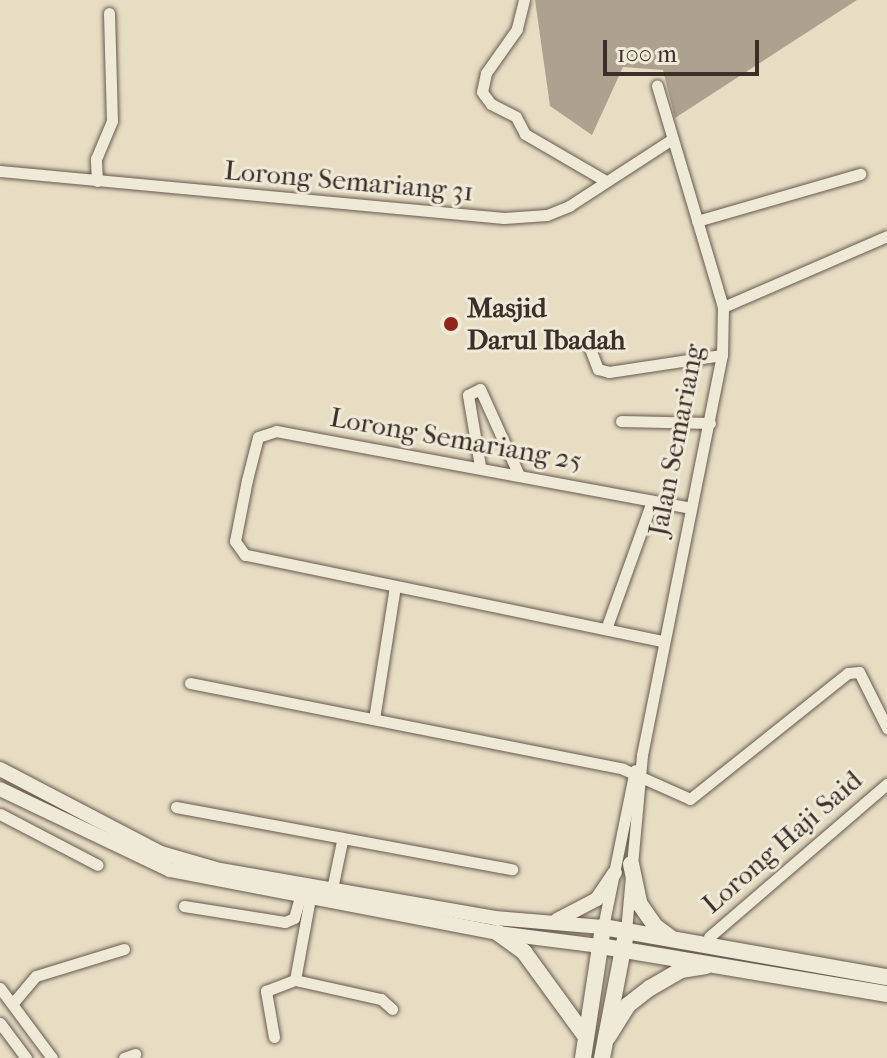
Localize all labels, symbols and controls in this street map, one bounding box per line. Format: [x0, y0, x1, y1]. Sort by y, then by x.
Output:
scale bar [607, 24, 763, 74]
text: 100 m [617, 40, 677, 68]
street label: Lorong Semariang 31 [223, 153, 475, 209]
place label: Masjid Darul Ibadah [467, 291, 625, 357]
marker: Masjid Darul Ibadah [442, 315, 460, 333]
street label: Jalan Semariang [641, 341, 711, 539]
street label: Lorong Semariang 25 [327, 400, 585, 478]
street label: Lorong Haji Said [695, 763, 869, 921]

